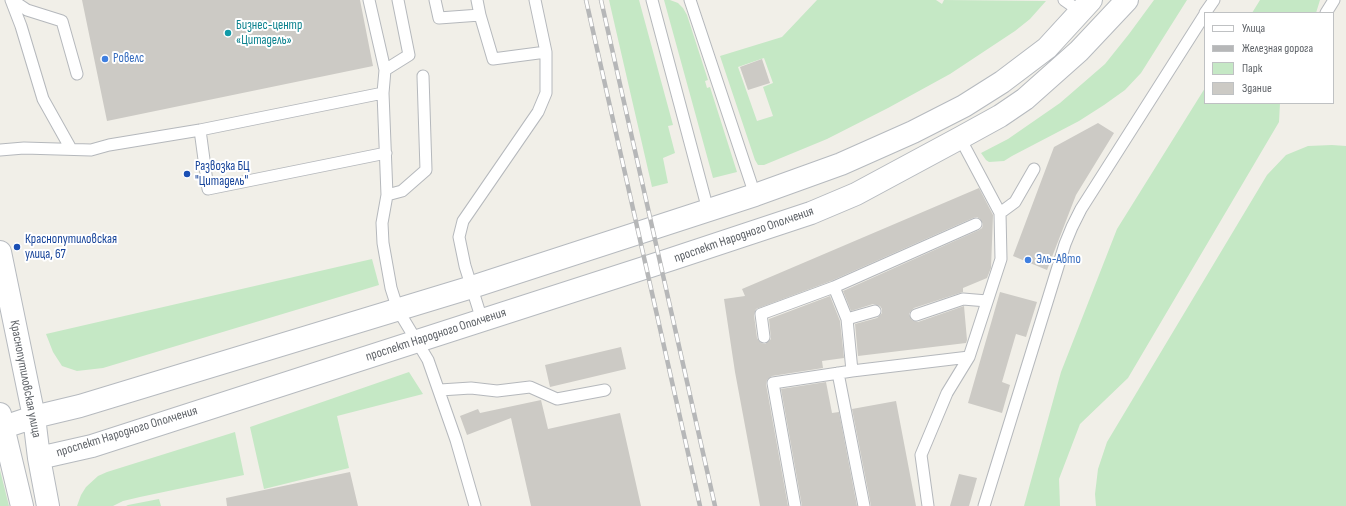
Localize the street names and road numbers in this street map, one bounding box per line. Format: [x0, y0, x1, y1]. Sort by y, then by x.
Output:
street label: проспект Народного Ополчения [672, 204, 816, 266]
street label: проспект Народного Ополчения [364, 305, 508, 365]
street label: Краснопутиловская улица [6, 319, 44, 439]
street label: проспект Народного Ополчения [55, 403, 199, 461]

